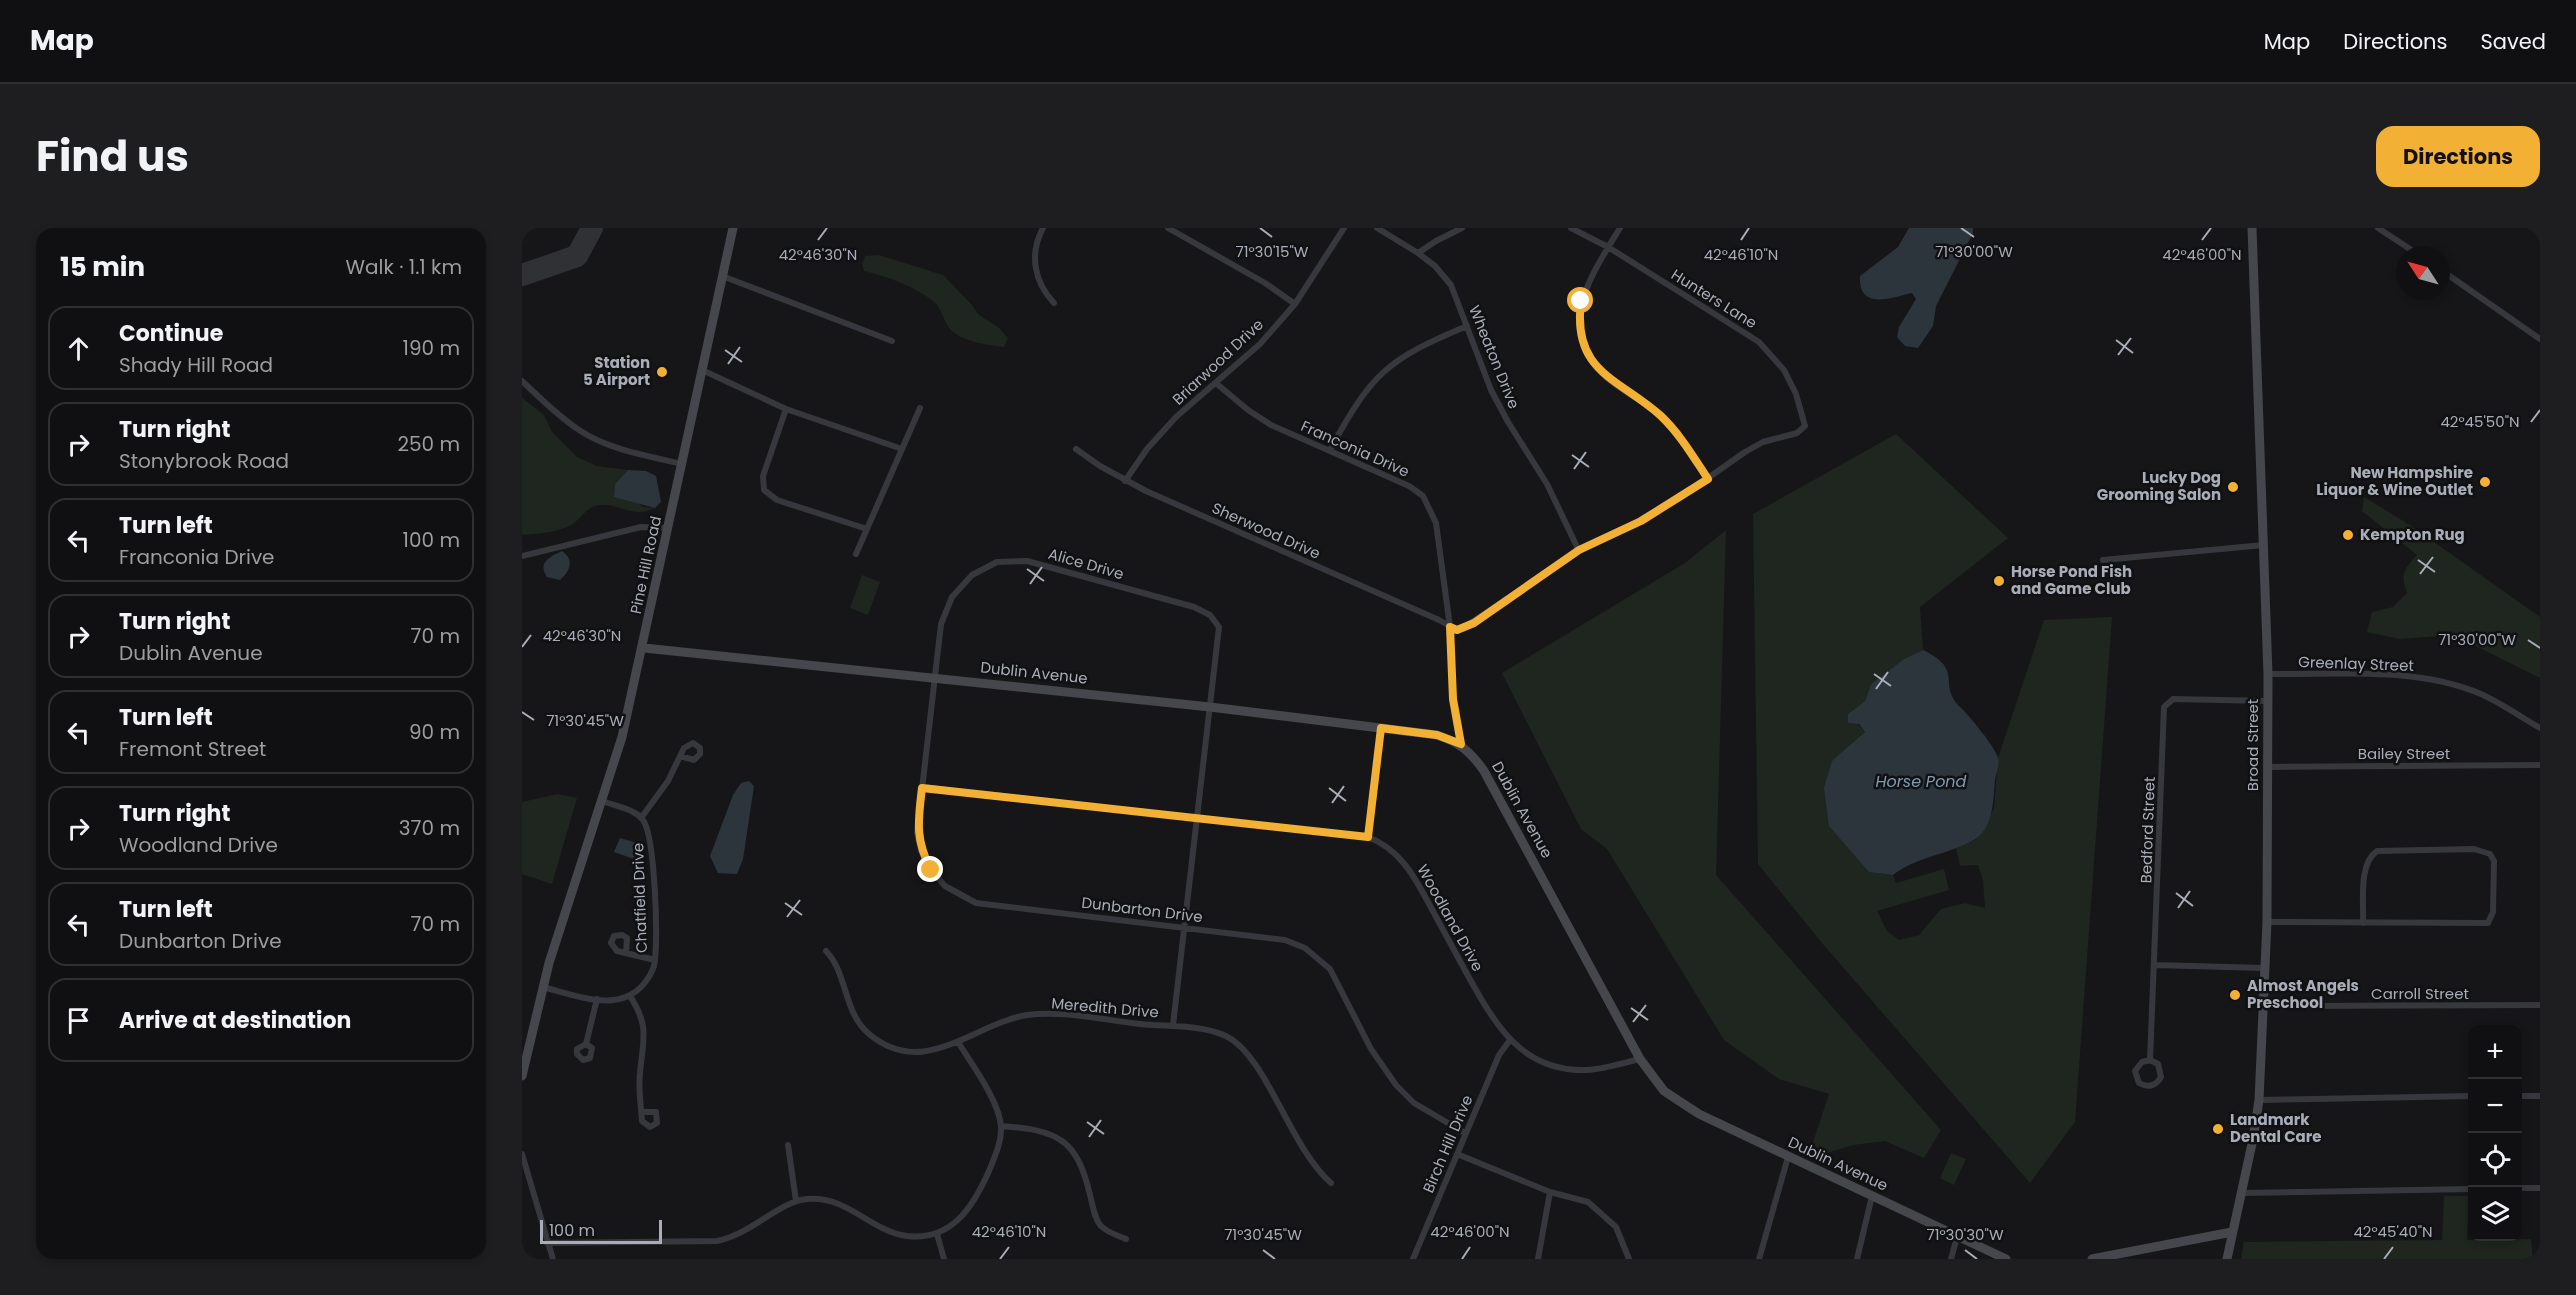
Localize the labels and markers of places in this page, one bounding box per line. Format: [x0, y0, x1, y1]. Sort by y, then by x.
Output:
place label: Station 5 Airport [583, 352, 650, 390]
marker: Station 5 Airport [655, 365, 669, 379]
place label: New Hampshire Liquor & Wine Outlet [2316, 462, 2473, 500]
place label: Lucky Dog Grooming Salon [2097, 467, 2221, 505]
marker: New Hampshire Liquor & Wine Outlet [2478, 475, 2492, 489]
marker: Lucky Dog Grooming Salon [2226, 480, 2240, 494]
place label: Kempton Rug [2360, 524, 2465, 545]
marker: Kempton Rug [2341, 528, 2355, 542]
place label: Horse Pond Fish and Game Club [2011, 561, 2132, 599]
marker: Horse Pond Fish and Game Club [1992, 574, 2006, 588]
place label: Almost Angels Preschool [2247, 975, 2359, 1013]
marker: Almost Angels Preschool [2228, 988, 2242, 1002]
place label: Landmark Dental Care [2230, 1109, 2321, 1147]
marker: Landmark Dental Care [2211, 1122, 2225, 1136]

